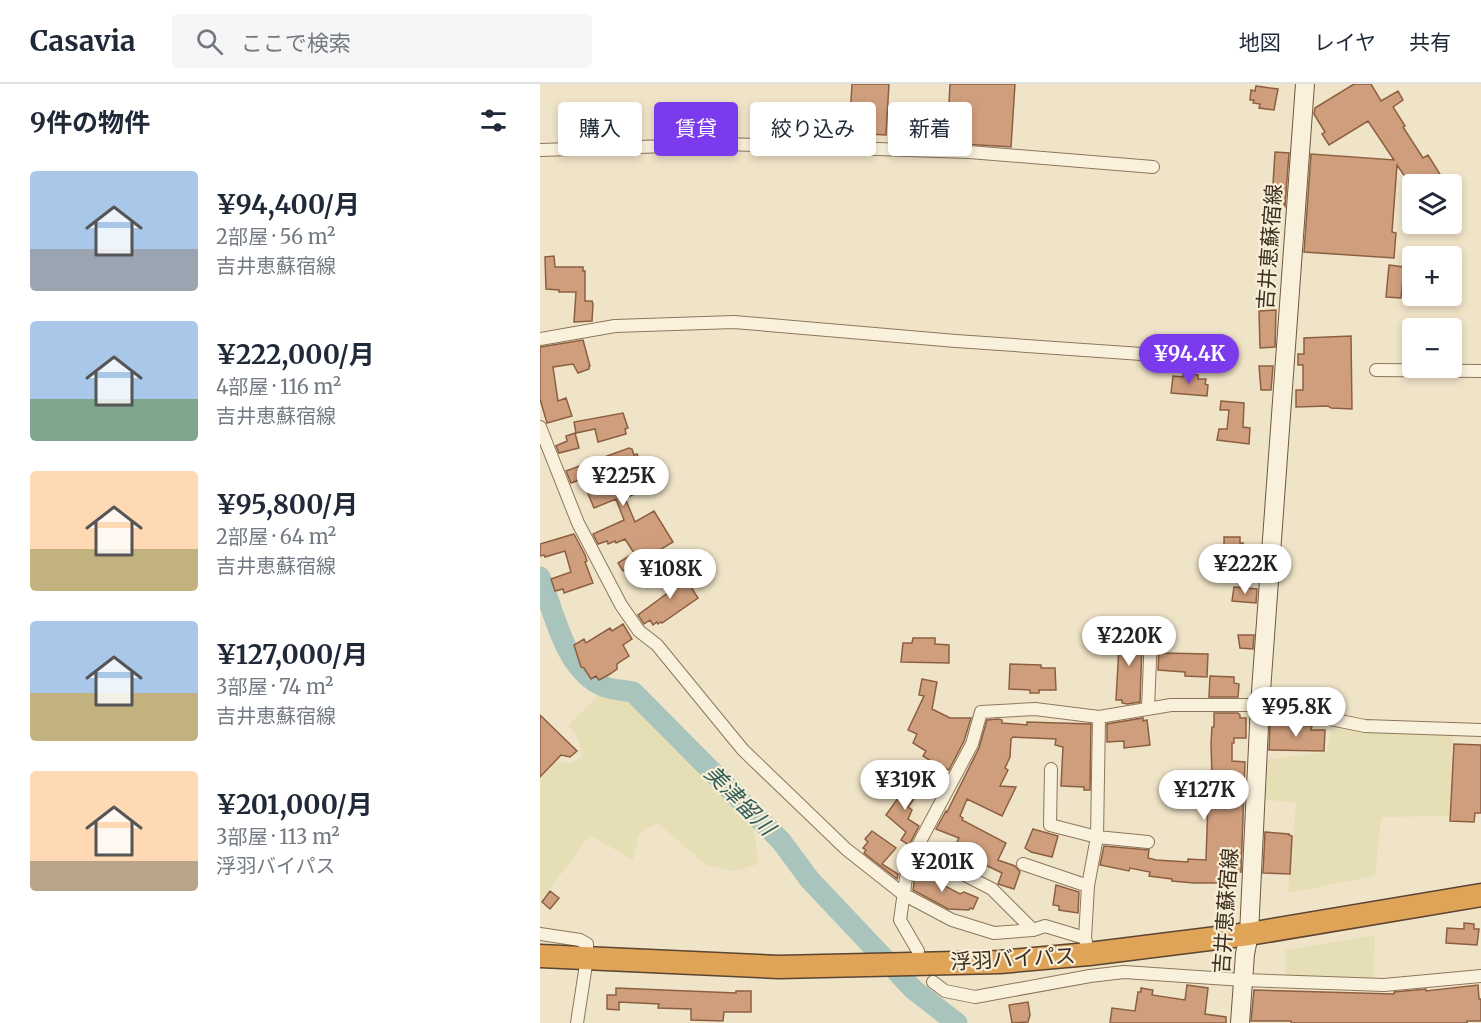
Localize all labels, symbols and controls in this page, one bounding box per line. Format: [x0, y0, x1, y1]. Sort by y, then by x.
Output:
search box [172, 14, 592, 68]
text: Casavia [30, 23, 136, 59]
icon: search [193, 25, 226, 58]
text: ここで検索 [241, 29, 351, 57]
text: 地図 [1239, 29, 1281, 56]
text: レイヤ [1314, 29, 1376, 56]
text: 共有 [1409, 29, 1451, 56]
chip: 購入 [558, 102, 642, 156]
chip: 賃貸 [654, 102, 738, 156]
chip: 絞り込み [750, 102, 876, 156]
chip: 新着 [888, 102, 972, 156]
icon: filters [477, 104, 510, 137]
text: 9件の物件 [30, 106, 150, 139]
map controls [1402, 174, 1462, 378]
button: layers [1402, 174, 1462, 234]
street label: 吉井恵蘇宿線 [1252, 183, 1287, 311]
text: ¥94,400/月 [216, 188, 360, 221]
icon: home [78, 195, 150, 267]
text: 2部屋 · 56 m² [216, 224, 335, 249]
button: + [1402, 246, 1462, 306]
text: 吉井恵蘇宿線 [216, 253, 336, 278]
button: − [1402, 318, 1462, 378]
pin: ¥94.4K [1140, 334, 1238, 385]
text: ¥222,000/月 [216, 338, 375, 371]
text: ¥94.4K [1153, 341, 1225, 366]
icon: home [78, 345, 150, 417]
text: 4部屋 · 116 m² [216, 374, 341, 399]
text: 吉井恵蘇宿線 [216, 403, 336, 428]
pin: ¥225K [581, 456, 665, 507]
text: ¥225K [591, 463, 655, 488]
text: ¥95,800/月 [216, 488, 358, 521]
icon: home [78, 495, 150, 567]
text: 2部屋 · 64 m² [216, 524, 336, 549]
pin: ¥222K [1203, 544, 1287, 595]
pin: ¥108K [628, 549, 712, 600]
text: ¥222K [1212, 551, 1278, 576]
text: 吉井恵蘇宿線 [216, 553, 336, 578]
text: ¥108K [638, 556, 702, 581]
pin: ¥220K [1087, 616, 1171, 667]
text: ¥220K [1096, 623, 1162, 648]
text: ¥127,000/月 [216, 638, 368, 671]
icon: home [78, 645, 150, 717]
text: 3部屋 · 74 m² [216, 674, 333, 699]
pin: ¥95.8K [1247, 687, 1345, 738]
text: ¥95.8K [1261, 694, 1331, 719]
text: 吉井恵蘇宿線 [216, 703, 336, 728]
water label: 美津留川 [699, 759, 782, 842]
pin: ¥319K [863, 760, 947, 811]
text: ¥319K [874, 767, 936, 792]
pin: ¥127K [1162, 770, 1246, 821]
text: ¥127K [1173, 777, 1235, 802]
text: ¥201,000/月 [216, 788, 373, 821]
icon: home [78, 795, 150, 867]
text: 3部屋 · 113 m² [216, 824, 340, 849]
pin: ¥201K [900, 842, 984, 893]
street label: 吉井恵蘇宿線 [1208, 847, 1243, 975]
text: ¥201K [910, 849, 974, 874]
text: 浮羽バイパス [216, 853, 336, 878]
street label: 浮羽バイパス [950, 942, 1076, 975]

